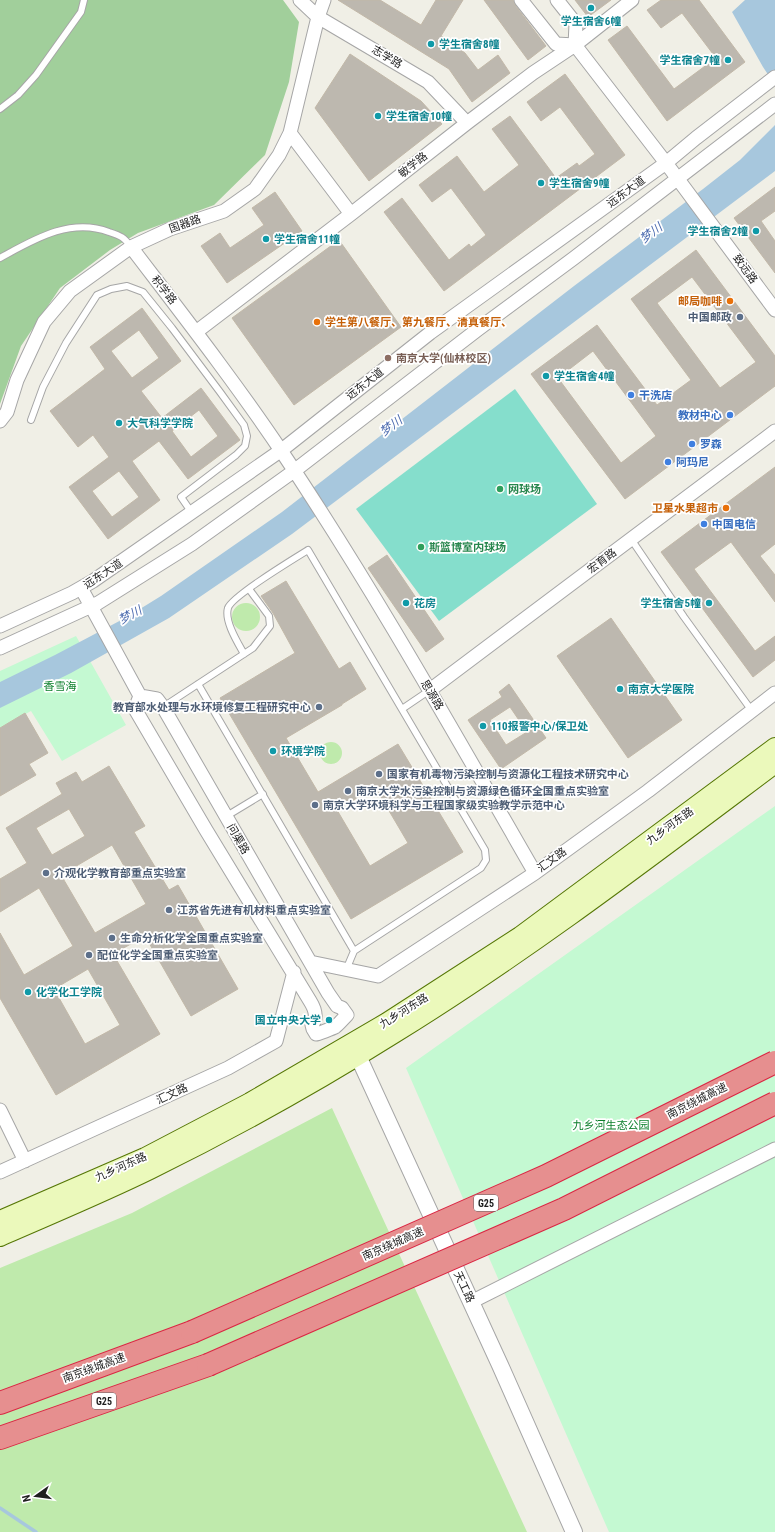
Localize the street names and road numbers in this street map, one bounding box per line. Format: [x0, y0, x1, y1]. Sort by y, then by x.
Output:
street label: 志学路 [370, 43, 404, 71]
street label: 敏学路 [396, 150, 430, 180]
street label: 远东大道 [604, 174, 648, 210]
street label: 国器路 [167, 212, 203, 236]
street label: 致远路 [730, 252, 760, 286]
street label: 积学路 [149, 273, 179, 307]
street label: 远东大道 [344, 365, 386, 403]
street label: 宏育路 [585, 546, 619, 576]
street label: 远东大道 [81, 557, 125, 591]
street label: 思源路 [418, 678, 446, 712]
street label: 九乡河东路 [644, 805, 696, 847]
street label: 问渠路 [224, 821, 252, 857]
street label: 汇文路 [535, 845, 569, 875]
street label: 九乡河东路 [377, 991, 431, 1031]
street label: 南京绕城高速 [665, 1080, 729, 1122]
street label: 汇文路 [154, 1081, 190, 1107]
street label: 九乡河东路 [93, 1150, 149, 1184]
road number: G25 [474, 1195, 498, 1211]
street label: 南京绕城高速 [360, 1225, 426, 1263]
street label: 天工路 [451, 1269, 477, 1305]
street label: 南京绕城高速 [61, 1351, 127, 1385]
road number: G25 [92, 1393, 116, 1409]

